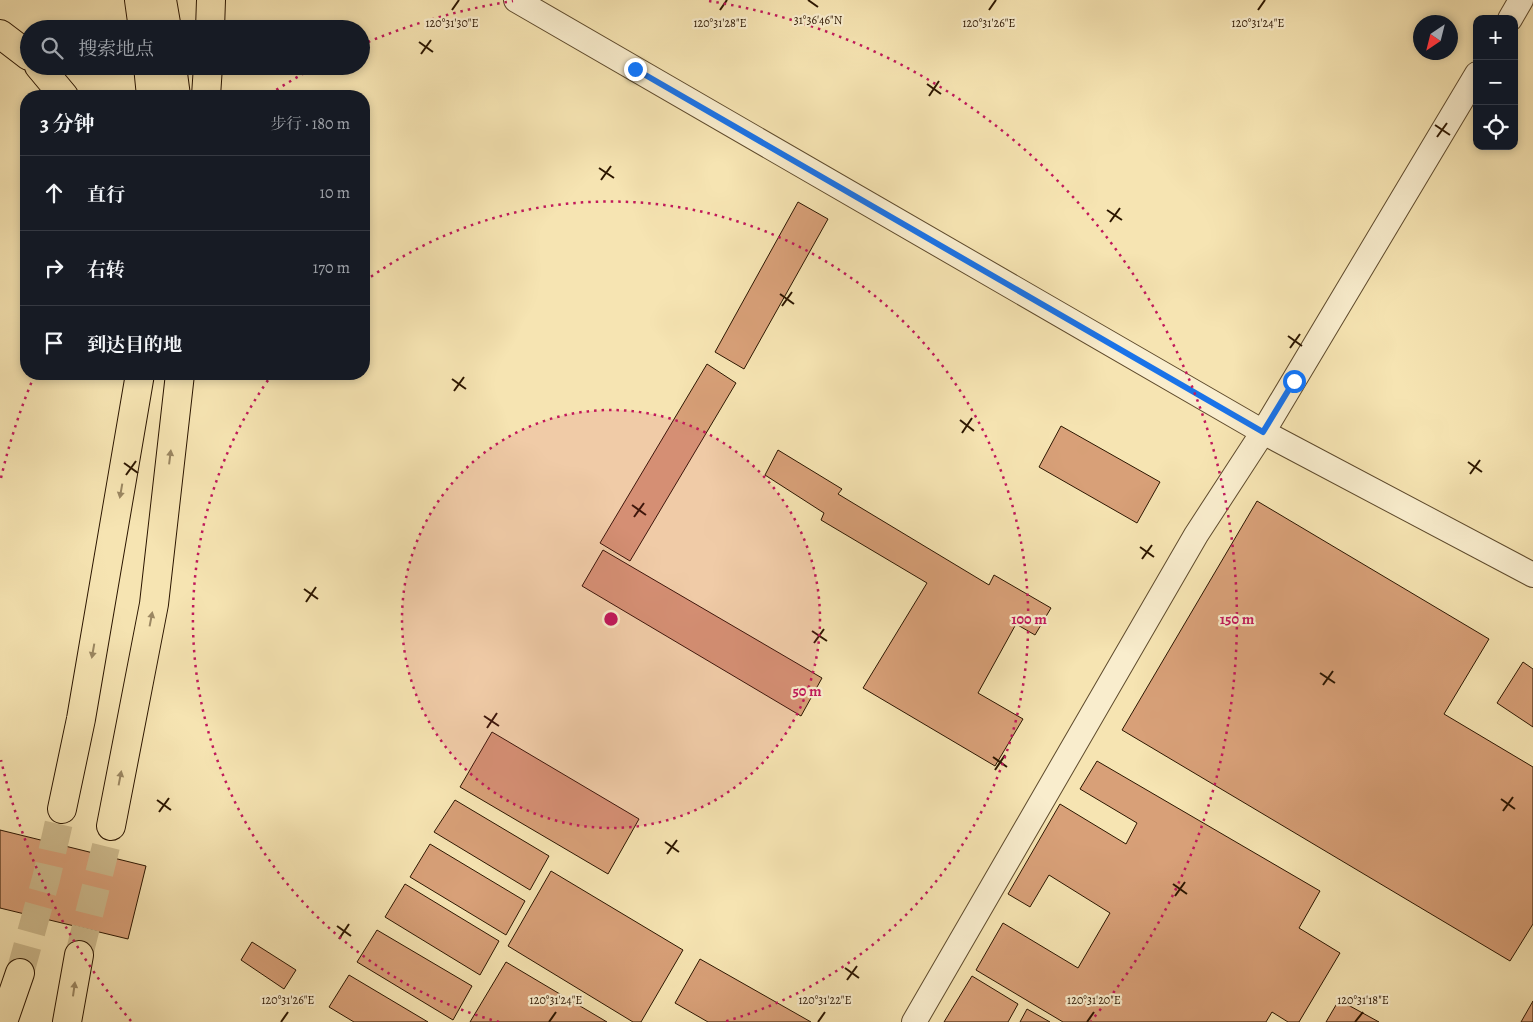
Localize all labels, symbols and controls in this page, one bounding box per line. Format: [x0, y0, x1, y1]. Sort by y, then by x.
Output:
text: 31°36'46"N [794, 12, 843, 28]
text: 120°31'30"E [425, 15, 479, 31]
text: 120°31'28"E [693, 15, 747, 31]
text: 120°31'26"E [963, 15, 1015, 31]
text: 120°31'24"E [1232, 15, 1284, 31]
north arrow [1413, 15, 1458, 60]
map controls [1473, 15, 1518, 150]
button: + [1473, 15, 1518, 60]
search box [20, 20, 370, 75]
icon: search [38, 34, 66, 62]
text: 搜索地点 [78, 36, 154, 62]
route end [624, 58, 647, 81]
button: − [1473, 60, 1518, 105]
button: locate [1473, 105, 1518, 150]
text: 3 分钟 [40, 110, 95, 138]
text: 步行 · 180 m [270, 113, 350, 135]
icon: ahead [40, 179, 68, 207]
text: 直行 [87, 182, 125, 208]
text: 10 m [320, 182, 350, 204]
icon: right [40, 254, 68, 282]
text: 右转 [87, 257, 125, 283]
text: 170 m [313, 257, 350, 279]
icon: arrive [40, 329, 68, 357]
text: 到达目的地 [87, 332, 182, 358]
route start [1283, 370, 1306, 393]
one-way arrow [166, 449, 174, 465]
one-way arrow [116, 483, 124, 499]
text: 100 m [1011, 609, 1047, 629]
text: 150 m [1220, 609, 1255, 629]
centre of rings [602, 610, 620, 628]
one-way arrow [147, 611, 155, 626]
one-way arrow [89, 643, 97, 659]
text: 50 m [792, 681, 822, 701]
one-way arrow [116, 771, 124, 786]
one-way arrow [70, 980, 78, 996]
text: 120°31'26"E [262, 992, 314, 1008]
text: 120°31'24"E [530, 992, 582, 1008]
text: 120°31'22"E [798, 992, 852, 1008]
text: 120°31'20"E [1067, 992, 1121, 1008]
text: 120°31'18"E [1337, 992, 1389, 1008]

